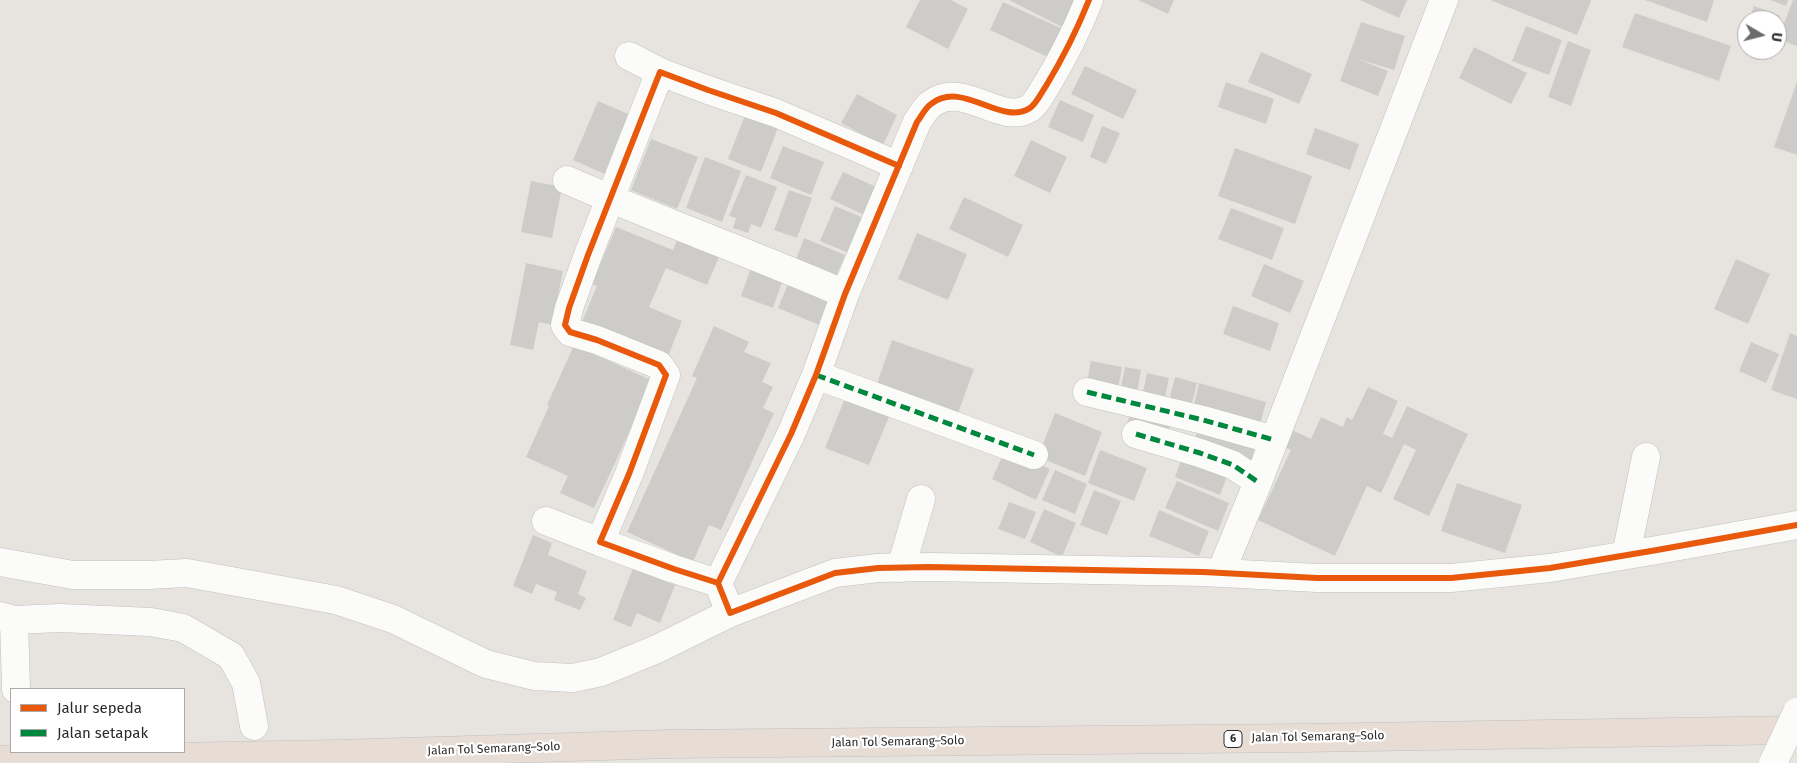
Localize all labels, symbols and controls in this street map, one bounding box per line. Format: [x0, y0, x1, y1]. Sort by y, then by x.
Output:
north arrow [1737, 10, 1787, 60]
text: U [1767, 31, 1785, 43]
legend [10, 688, 185, 753]
text: Jalur sepeda [57, 699, 142, 717]
text: Jalan setapak [57, 724, 148, 742]
street label: Jalan Tol Semarang–Solo [1251, 729, 1385, 745]
road number: 6 [1224, 731, 1242, 748]
street label: Jalan Tol Semarang–Solo [831, 734, 965, 750]
street label: Jalan Tol Semarang–Solo [427, 739, 561, 759]

